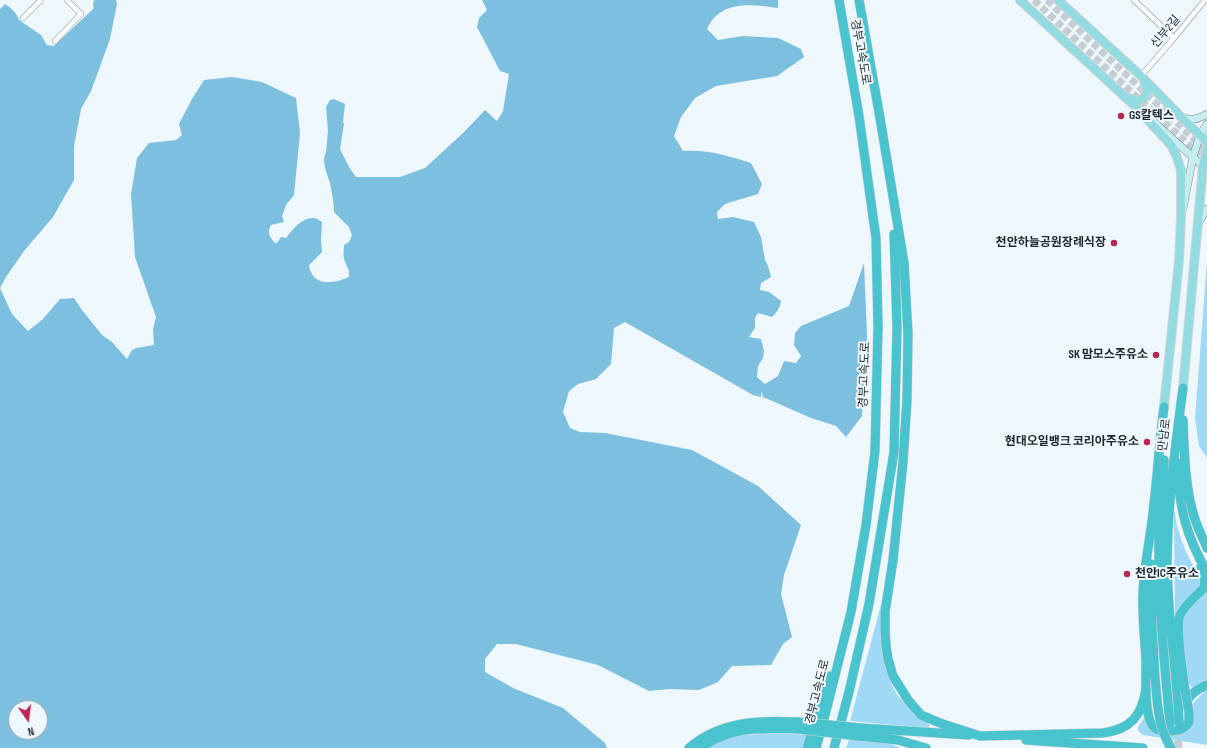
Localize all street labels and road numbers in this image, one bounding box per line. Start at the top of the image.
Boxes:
street label: 신부2길 [1148,13,1184,51]
street label: 경부고속도로 [847,18,873,86]
street label: 경부고속도로 [857,342,873,408]
street label: 만남로 [1156,418,1174,452]
street label: 경부고속도로 [803,658,833,726]

